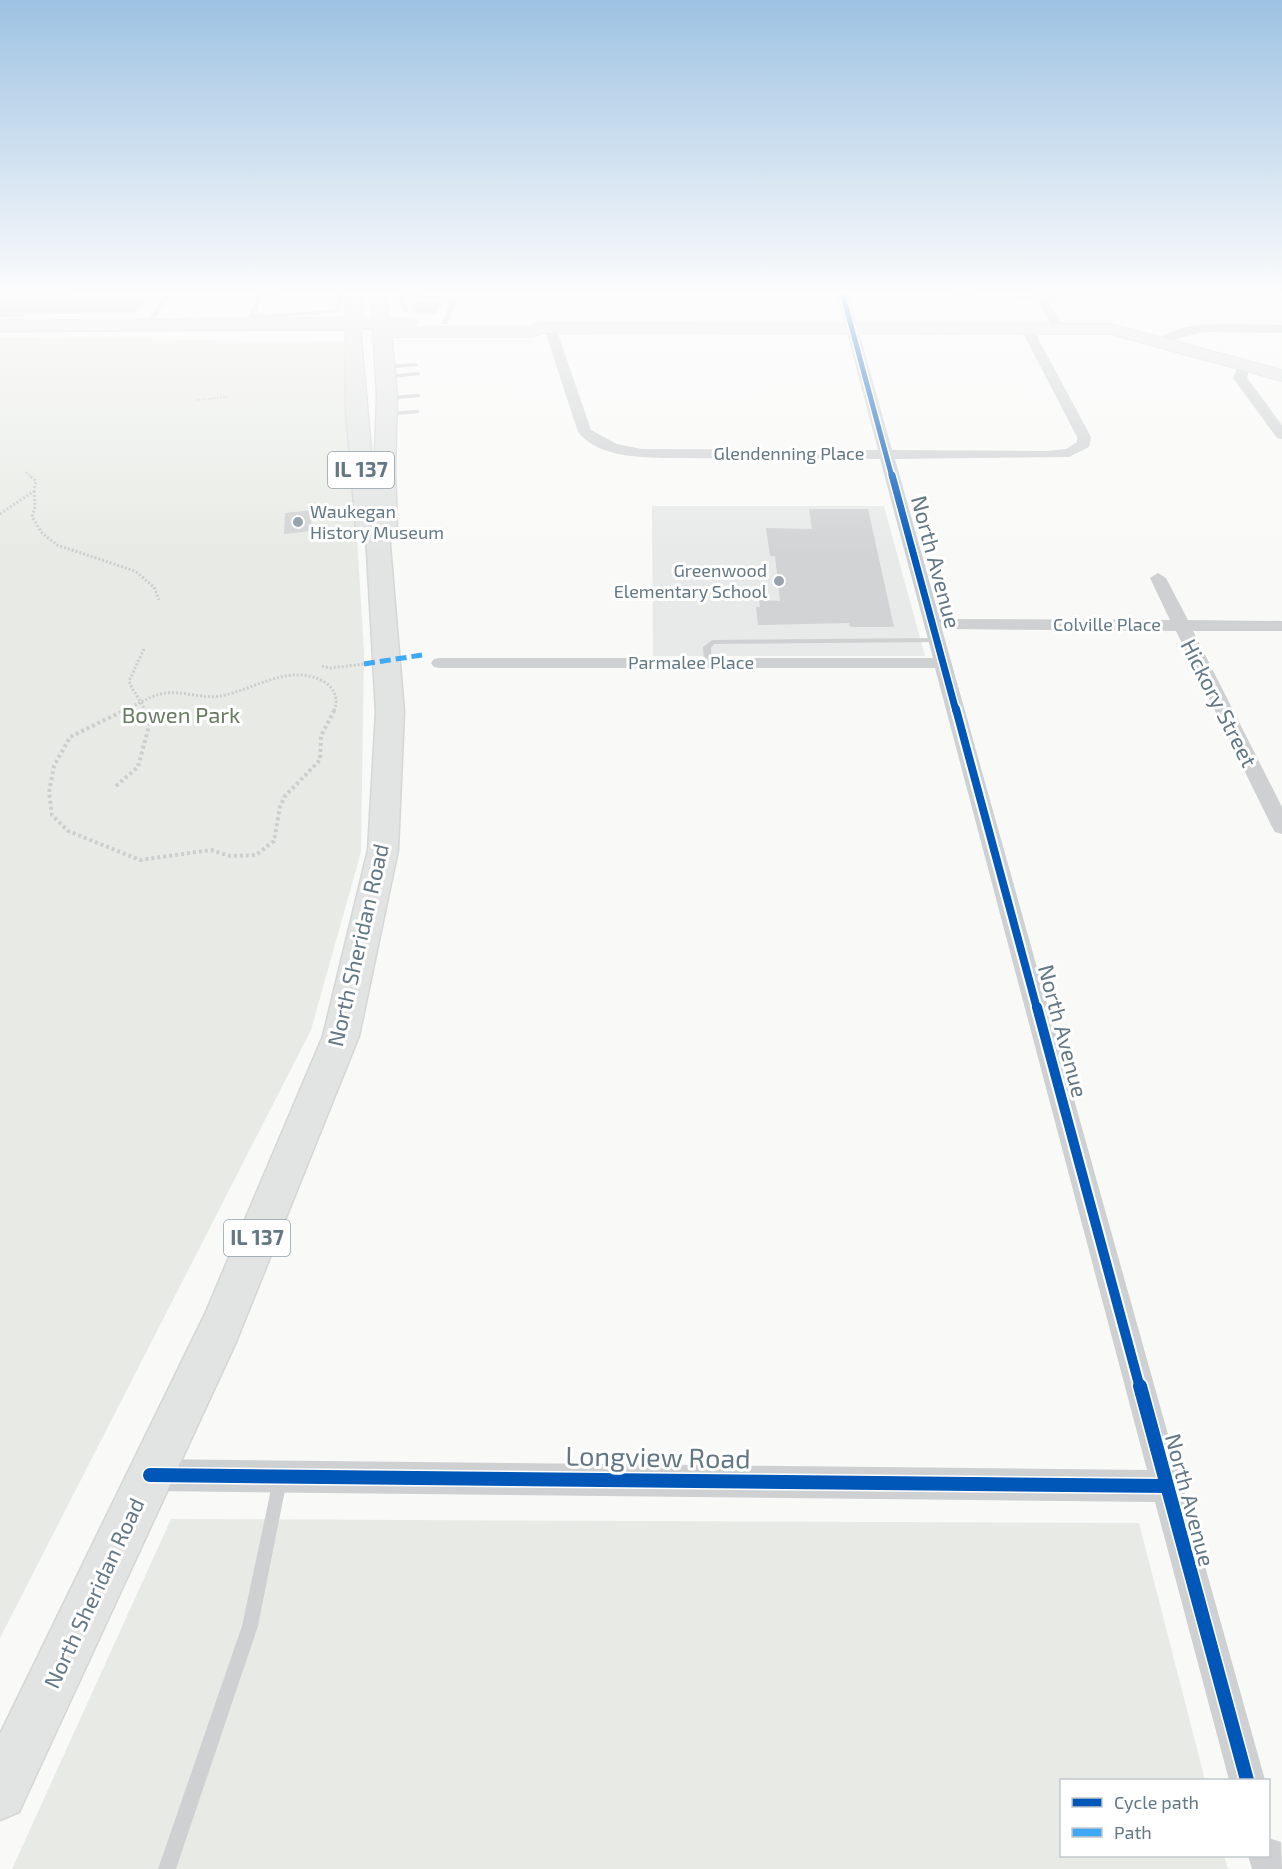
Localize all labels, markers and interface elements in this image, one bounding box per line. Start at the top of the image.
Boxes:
street label: Glendenning Place [714,442,864,464]
road number: IL 137 [328,452,394,488]
street label: North Avenue [907,493,967,631]
place label: Waukegan History Museum [310,500,444,543]
marker: Waukegan History Museum [291,515,305,529]
place label: Greenwood Elementary School [614,559,768,602]
marker: Greenwood Elementary School [772,574,786,588]
street label: Colville Place [1053,613,1161,635]
street label: Hickory Street [1176,634,1263,771]
street label: Parmalee Place [628,651,754,673]
park label: Bowen Park [122,701,240,727]
street label: North Sheridan Road [321,841,393,1049]
street label: North Avenue [1034,962,1094,1100]
road number: IL 137 [224,1220,290,1256]
street label: North Avenue [1161,1431,1221,1569]
street label: Longview Road [565,1438,751,1475]
street label: North Sheridan Road [38,1493,149,1692]
legend [1060,1779,1270,1857]
text: Cycle path [1114,1791,1199,1813]
text: Path [1114,1821,1152,1843]

